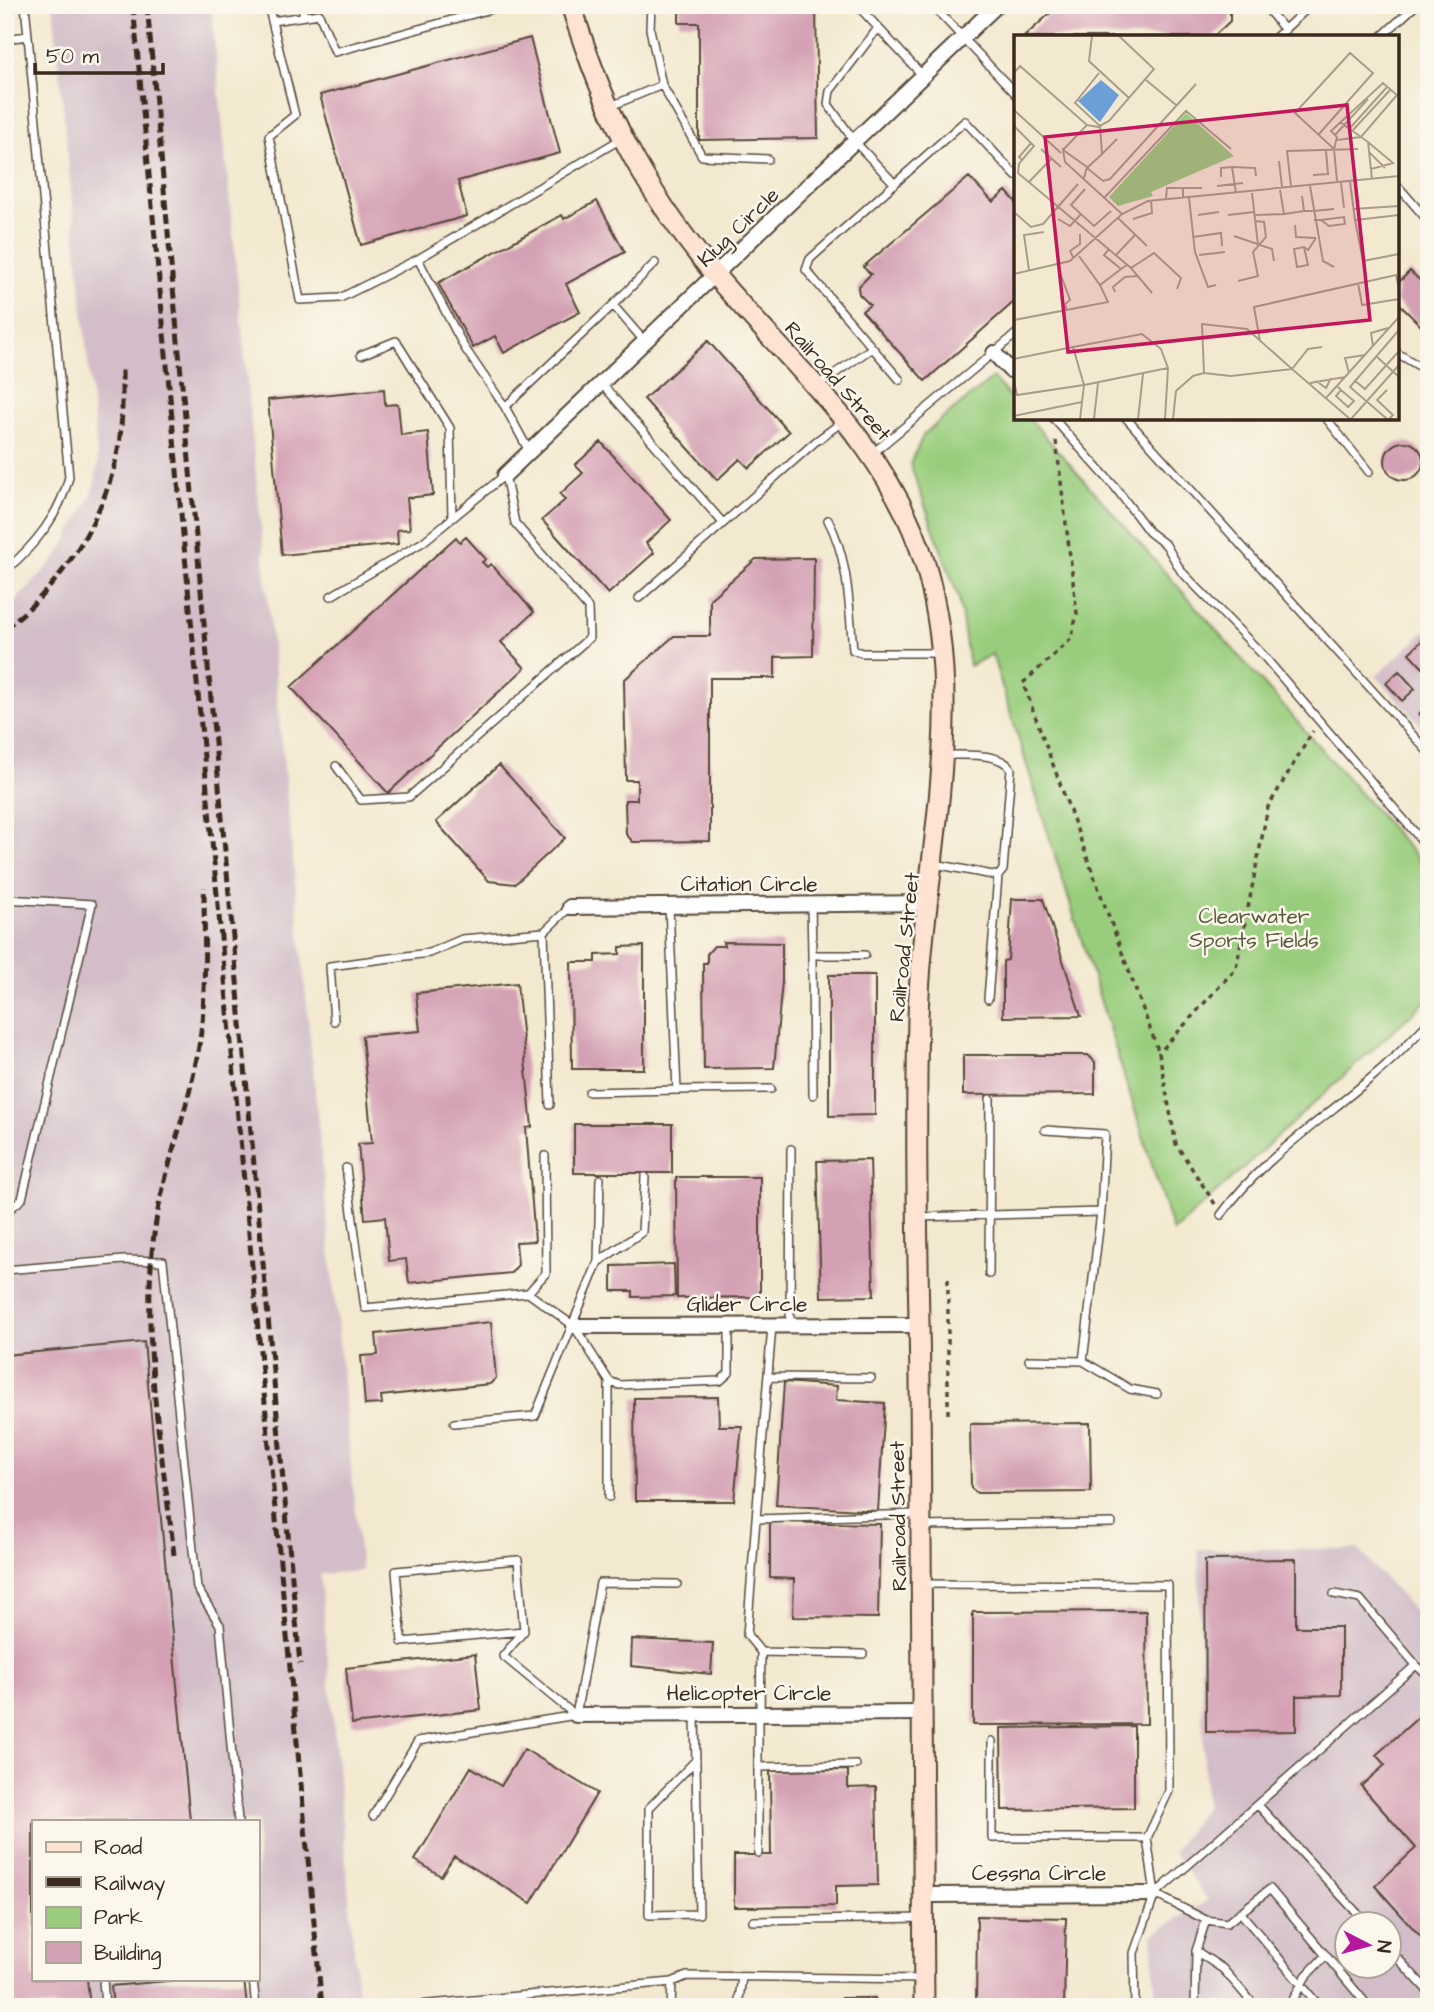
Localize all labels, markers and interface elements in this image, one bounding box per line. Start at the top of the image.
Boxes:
scale bar [35,32,163,76]
inset map [1014,35,1399,420]
text: 50 m [46,42,100,71]
street label: Klug Circle [691,181,787,275]
street label: Railroad Street [777,315,898,448]
street label: Citation Circle [680,870,818,899]
street label: Railroad Street [882,870,927,1023]
park label: Clearwater Sports Fields [1189,902,1319,956]
street label: Glider Circle [687,1290,807,1319]
street label: Railroad Street [883,1440,914,1591]
street label: Helicopter Circle [667,1679,831,1709]
legend [32,1820,259,1980]
text: Road [94,1833,142,1862]
street label: Cessna Circle [972,1859,1106,1888]
text: Railway [94,1869,166,1900]
text: Park [94,1903,143,1932]
north arrow [1332,1910,1402,1980]
text: Building [94,1939,162,1970]
text: N [1369,1939,1397,1954]

